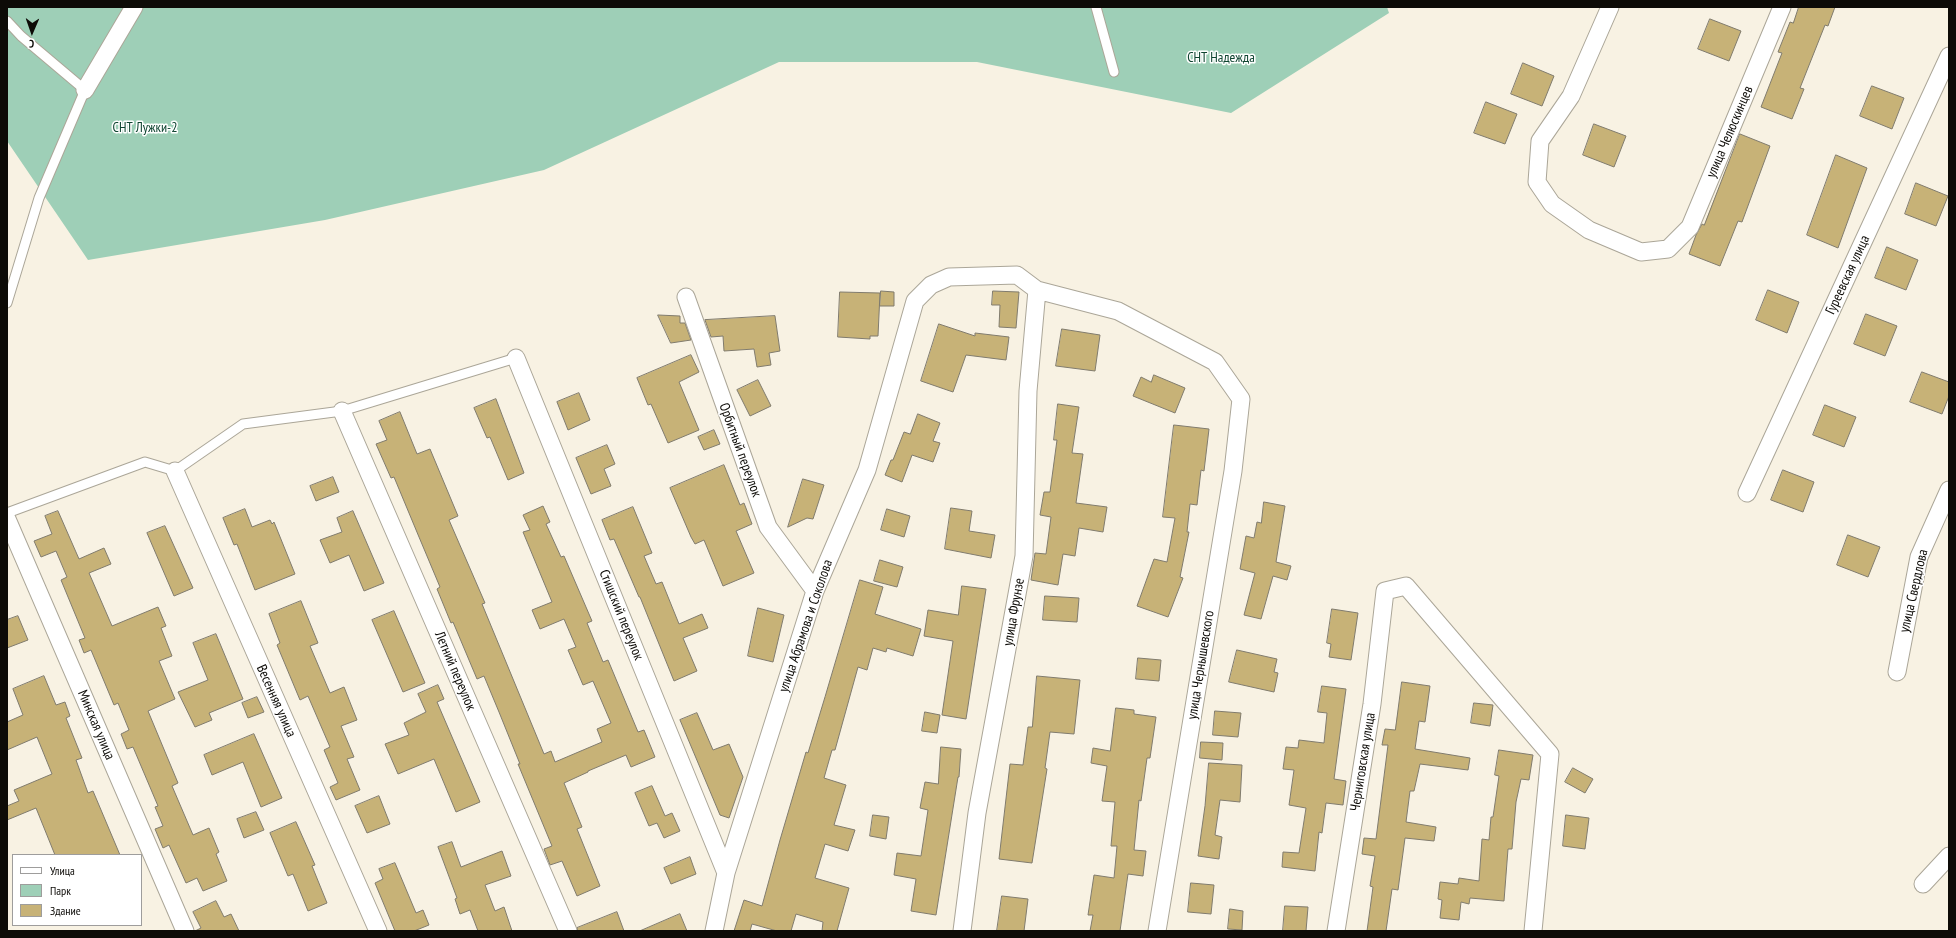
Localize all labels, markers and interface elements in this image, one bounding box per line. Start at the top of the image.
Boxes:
north arrow [12,12,52,52]
text: С [29,37,34,51]
park label: СНТ Надежда [1187,50,1255,66]
street label: улица Челюскинцев [1703,84,1757,180]
park label: СНТ Лужки-2 [113,120,177,136]
street label: Гуреевская улица [1822,233,1874,317]
street label: Орбитный переулок [715,401,765,499]
street label: улица Свердлова [1896,548,1932,634]
street label: улица Абрамова и Соколова [775,557,837,695]
street label: Стишский переулок [595,567,647,663]
street label: улица Фрунзе [1000,577,1028,647]
street label: улица Чернышевского [1184,609,1218,721]
street label: Летний переулок [431,629,479,713]
street label: Весенняя улица [253,662,299,740]
street label: Минская улица [74,688,118,762]
street label: Черниговская улица [1347,711,1379,813]
legend [12,854,142,926]
text: Улица [50,863,75,878]
text: Парк [50,883,71,898]
text: Здание [50,903,81,918]

